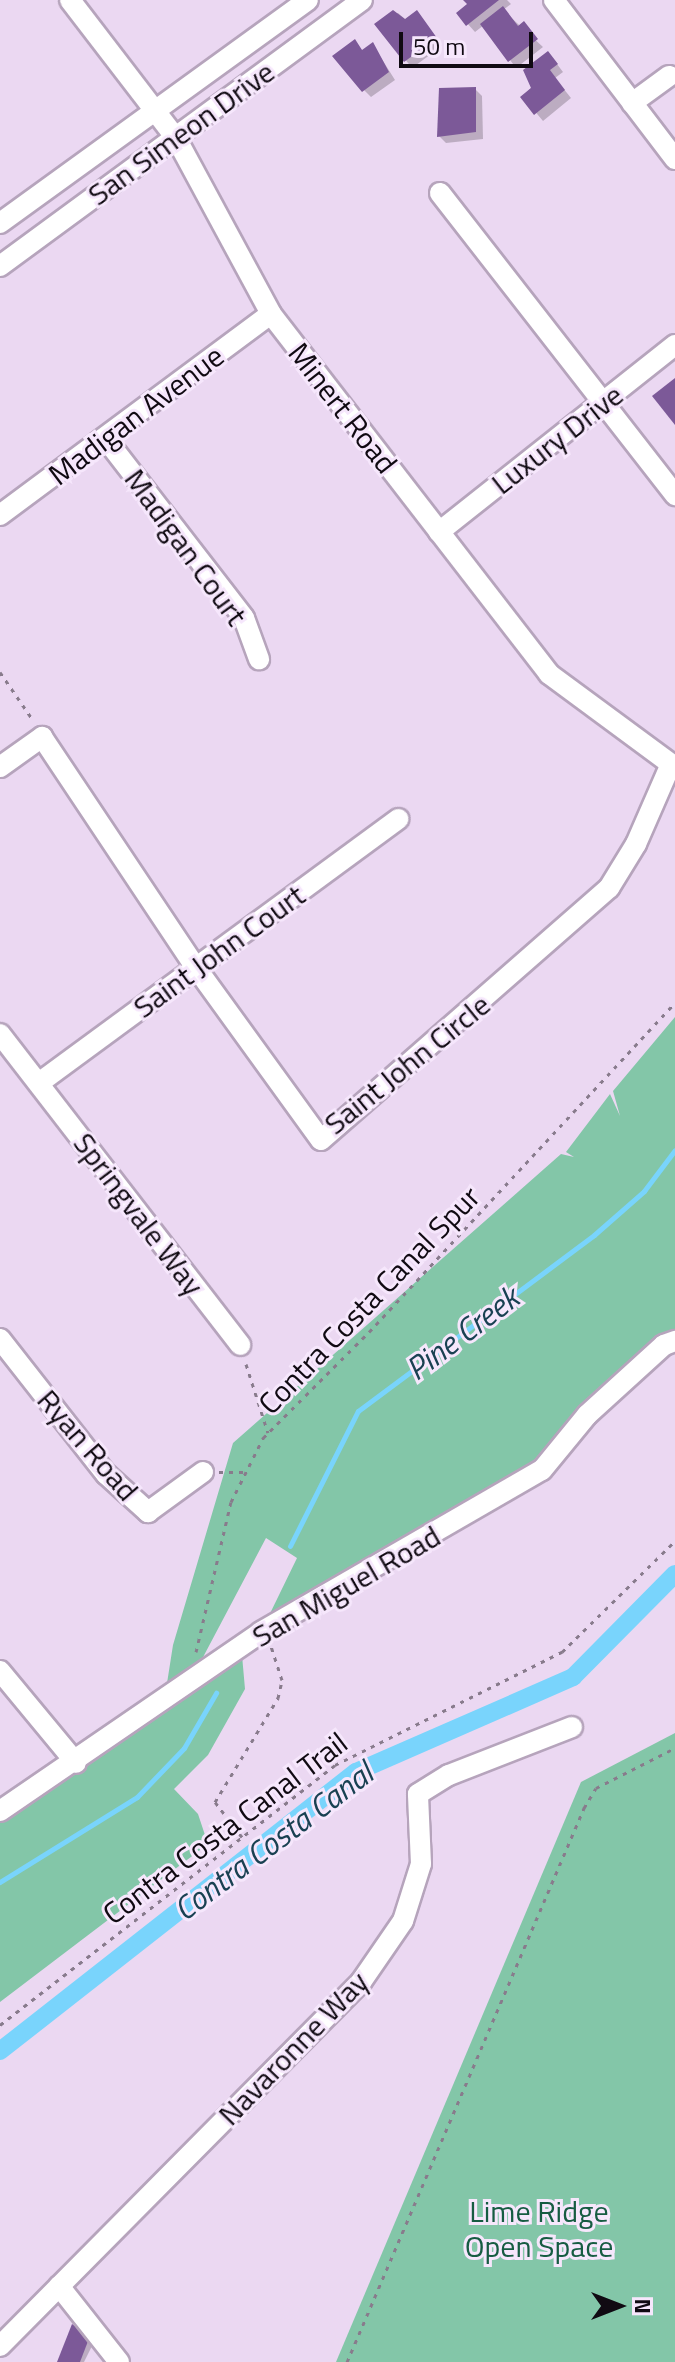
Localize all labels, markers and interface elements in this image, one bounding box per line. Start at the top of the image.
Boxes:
scale bar [403,16,537,66]
text: 50 m [413,28,465,64]
street label: San Simeon Drive [81,53,281,213]
street label: Minert Road [281,336,405,480]
street label: Madigan Avenue [41,338,231,492]
street label: Luxury Drive [484,377,630,501]
street label: Madigan Court [117,462,255,632]
street label: Saint John Court [126,877,312,1025]
street label: Saint John Circle [317,986,497,1142]
street label: Springvale Way [66,1126,212,1302]
street label: Contra Costa Canal Spur [251,1179,487,1421]
water label: Pine Creek [398,1278,526,1388]
street label: Ryan Road [30,1382,146,1508]
street label: San Miguel Road [246,1518,446,1654]
street label: Contra Costa Canal Trail [96,1724,354,1932]
water label: Contra Costa Canal [166,1754,380,1928]
street label: Navaronne Way [211,1964,375,2132]
park label: Lime Ridge Open Space [465,2193,613,2264]
north arrow [579,2266,659,2346]
text: N [626,2298,660,2314]

